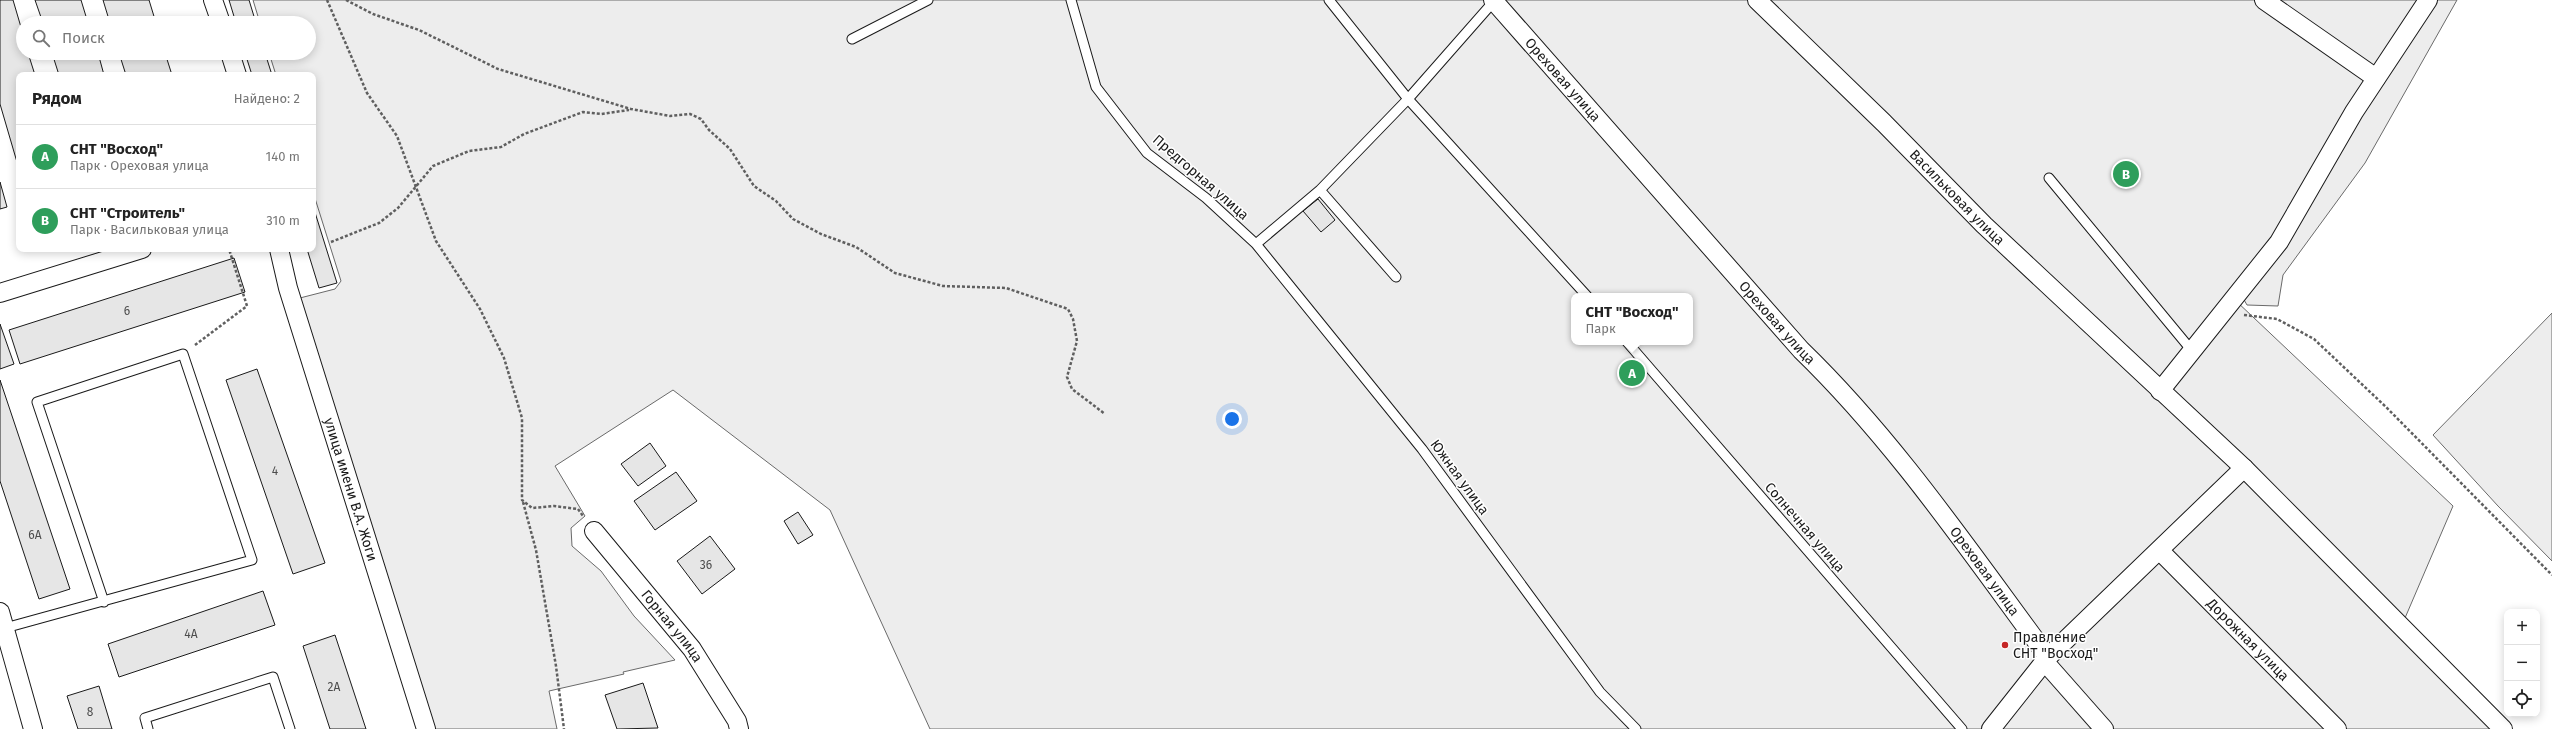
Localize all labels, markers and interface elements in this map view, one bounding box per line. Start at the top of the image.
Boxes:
search box [16,16,316,60]
icon: search [30,27,52,49]
text: Поиск [62,29,105,47]
street label: Ореховая улица [1521,34,1604,125]
text: Рядом [32,88,82,109]
text: Найдено: 2 [234,91,300,106]
street label: Предгорная улица [1149,131,1252,224]
text: СНТ "Восход" [70,140,163,158]
street label: Васильковая улица [1906,146,2008,249]
text: A [41,149,49,164]
text: 140 m [266,149,300,164]
text: Парк · Ореховая улица [70,158,209,173]
pin: B [2113,159,2139,189]
text: СНТ "Строитель" [70,204,185,222]
text: B [41,213,49,228]
text: 310 m [266,213,300,228]
text: Парк · Васильковая улица [70,222,229,237]
street label: Ореховая улица [1735,278,1819,368]
popup [1571,293,1693,345]
text: СНТ "Восход" [1585,303,1679,321]
house number: 6 [124,304,130,318]
text: Парк [1585,321,1616,336]
pin: A [1619,358,1645,388]
your location [1222,409,1242,429]
street label: улица имени В.А. Жоги [320,416,381,563]
street label: Южная улица [1427,436,1493,518]
house number: 4 [272,464,279,478]
street label: Солнечная улица [1761,479,1848,576]
street label: Ореховая улица [1946,523,2023,619]
house number: 6А [28,528,42,542]
house number: 36 [700,558,712,572]
street label: Горная улица [637,586,706,666]
street label: Дорожная улица [2202,594,2292,685]
map controls [2504,609,2540,717]
button: + [2504,609,2540,645]
house number: 4А [184,627,198,641]
place label: Правление СНТ "Восход" [2013,629,2098,662]
marker: Правление СНТ "Восход" [2000,640,2010,650]
button: − [2504,645,2540,681]
house number: 2А [328,680,341,694]
button: locate [2504,681,2540,717]
house number: 8 [87,705,94,719]

